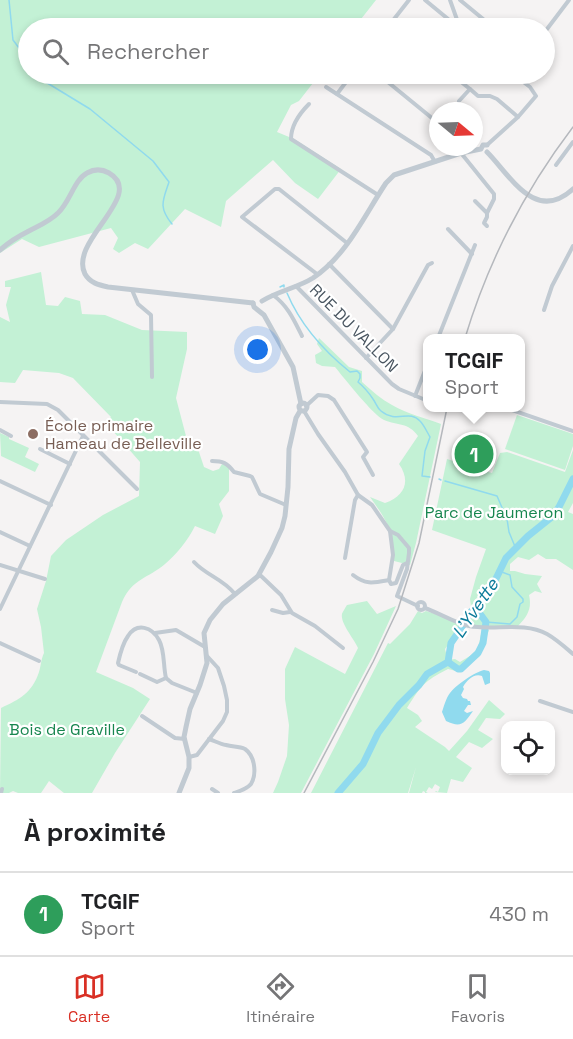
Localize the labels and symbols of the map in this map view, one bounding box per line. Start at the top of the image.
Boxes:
north arrow [429,102,483,156]
street label: RUE DU VALLON [305,279,403,377]
your location [243,335,272,364]
place label: École primaire Hameau de Belleville [45,415,202,454]
marker: École primaire Hameau de Belleville [26,427,40,441]
pin: 1 [454,432,494,476]
park label: Parc de Jaumeron [425,502,563,523]
water label: L'Yvette [447,573,504,642]
park label: Bois de Graville [9,719,125,740]

